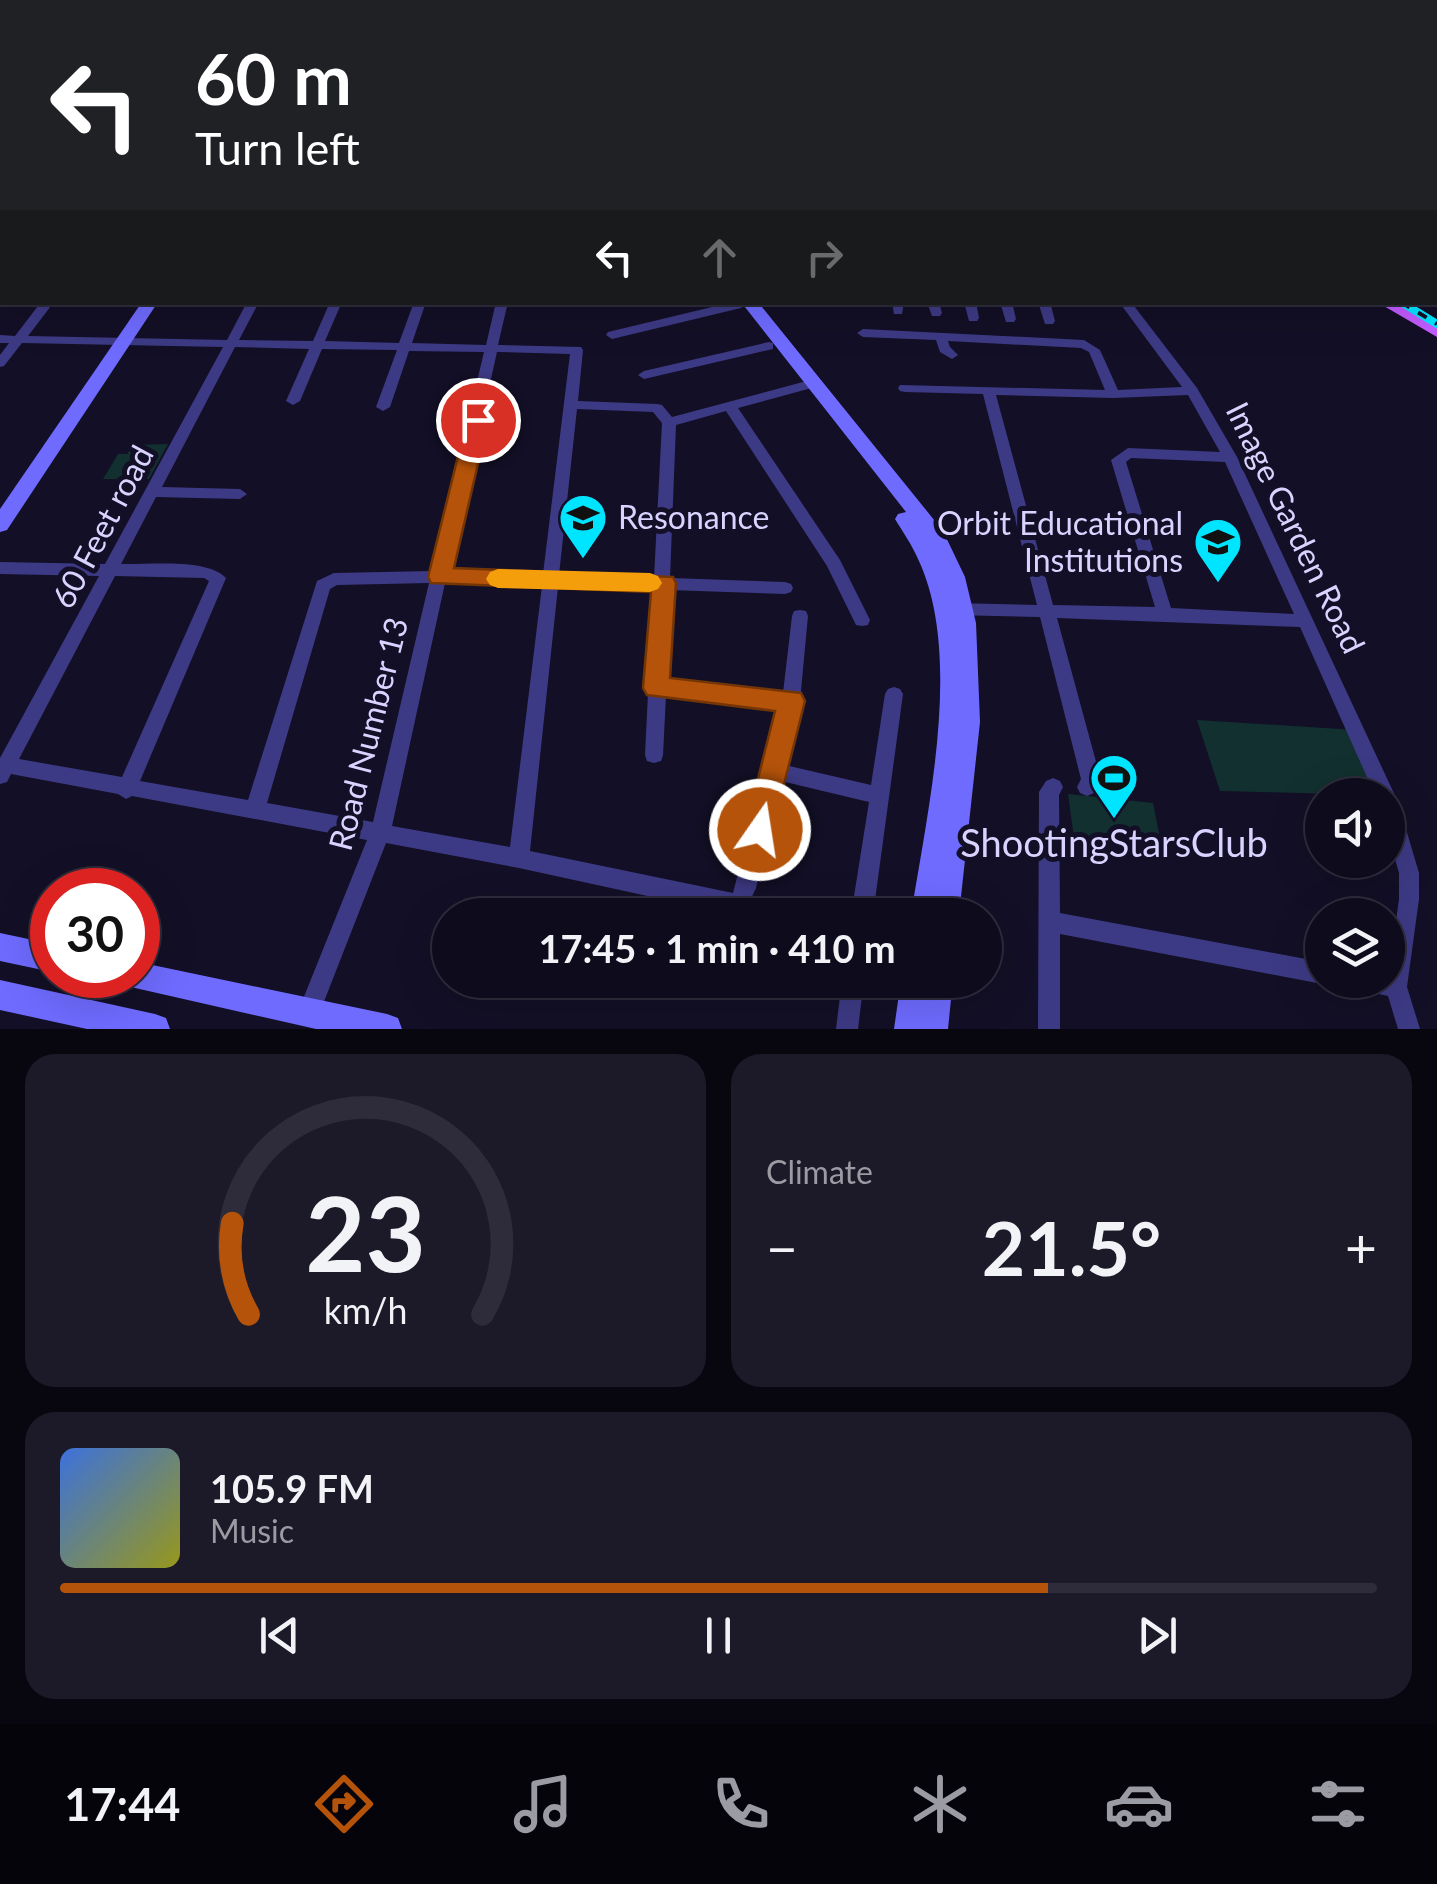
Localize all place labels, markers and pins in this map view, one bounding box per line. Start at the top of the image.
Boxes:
pin [436,378,521,463]
school or university icon: Resonance [557,492,609,560]
place label: Resonance [618,497,769,536]
place label: Orbit Educational Institutions [937,503,1183,579]
school or university icon: Orbit Educational Institutions [1192,516,1244,584]
sports icon: ShootingStarsClub [1088,752,1140,820]
place label: ShootingStarsClub [960,819,1268,865]

